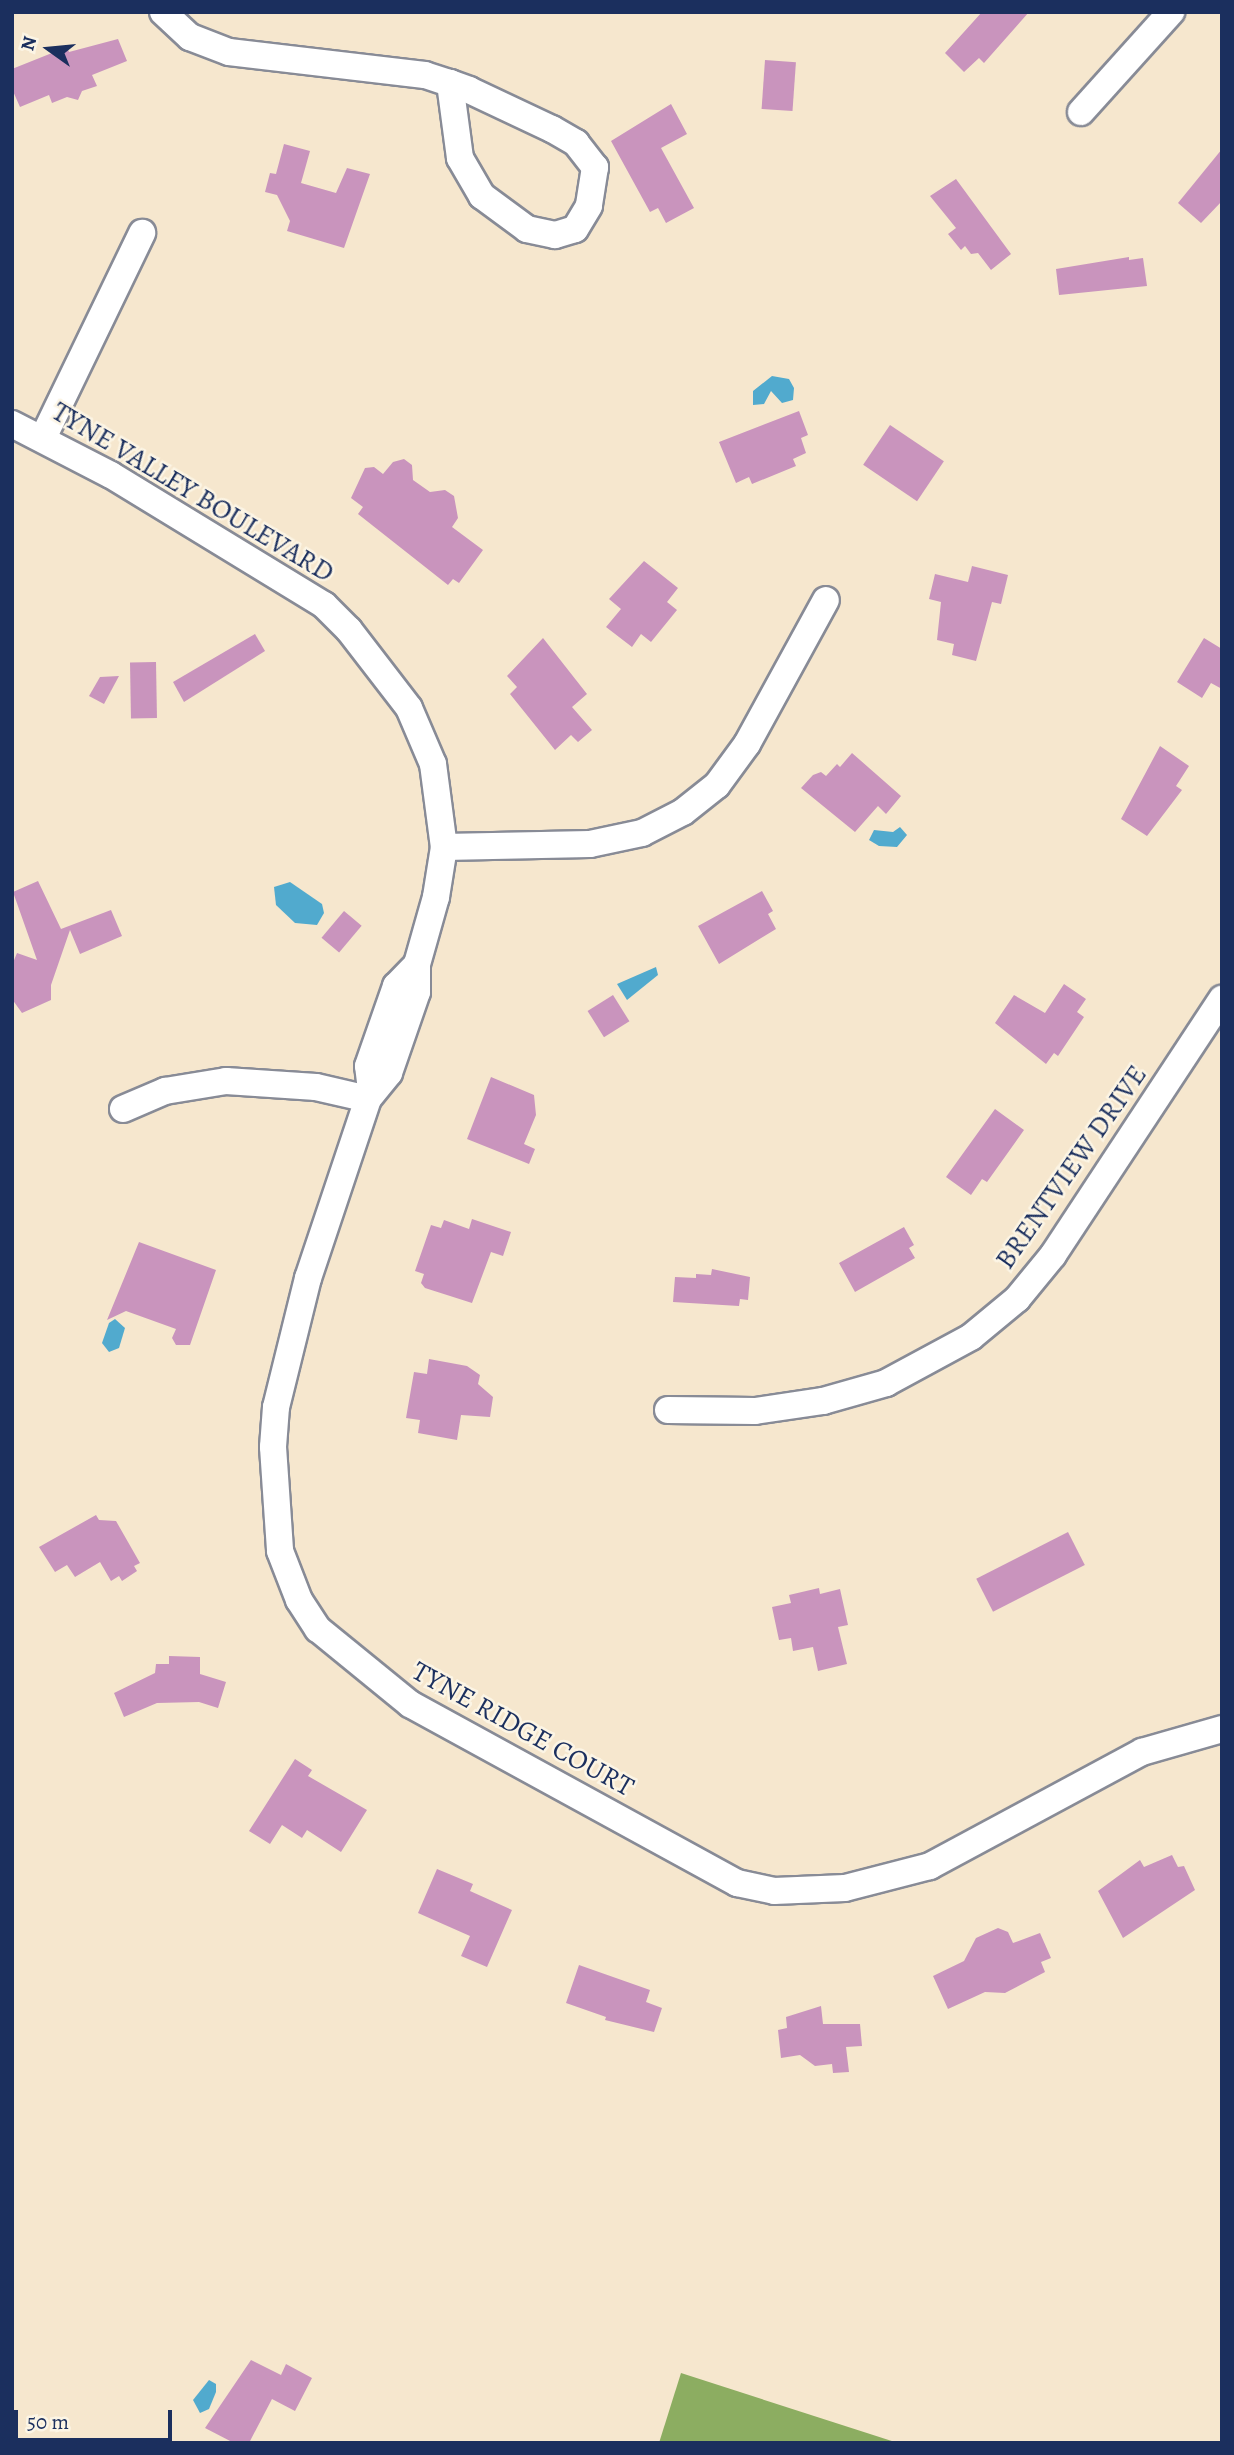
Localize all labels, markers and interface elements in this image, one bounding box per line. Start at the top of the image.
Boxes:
north arrow [14,14,84,84]
text: N [14,34,43,54]
street label: TYNE VALLEY BOULEVARD [46,394,340,590]
street label: BRENTVIEW DRIVE [988,1059,1154,1275]
street label: TYNE RIDGE COURT [406,1654,640,1804]
scale bar [18,2396,175,2440]
text: 50 m [27,2408,69,2436]

